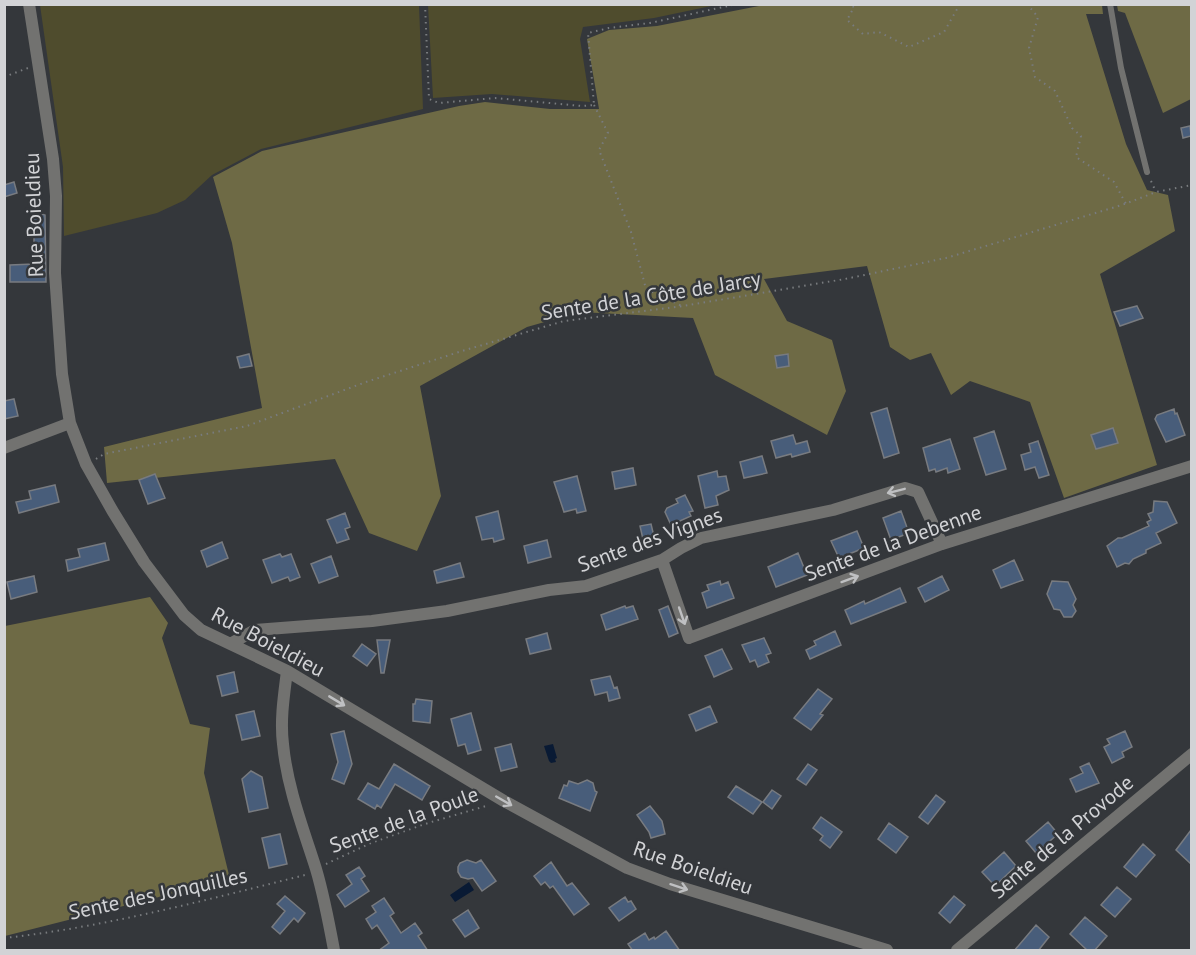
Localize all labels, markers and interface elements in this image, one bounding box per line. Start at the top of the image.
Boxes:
street label: Rue Boieldieu [18,152,49,278]
street label: Sente de la Côte de Jarcy [539,265,763,326]
one-way arrow [887,486,906,498]
street label: Sente de la Debenne [801,498,985,587]
street label: Sente des Vignes [574,501,726,578]
one-way arrow [840,573,859,584]
street label: Rue Boieldieu [207,600,330,683]
one-way arrow [677,606,688,624]
one-way arrow [328,696,345,708]
street label: Sente de la Provode [985,769,1139,904]
street label: Sente de la Poule [326,780,482,859]
one-way arrow [495,795,512,807]
street label: Rue Boieldieu [630,834,757,901]
street label: Sente des Jonquilles [66,861,250,926]
one-way arrow [669,882,688,893]

